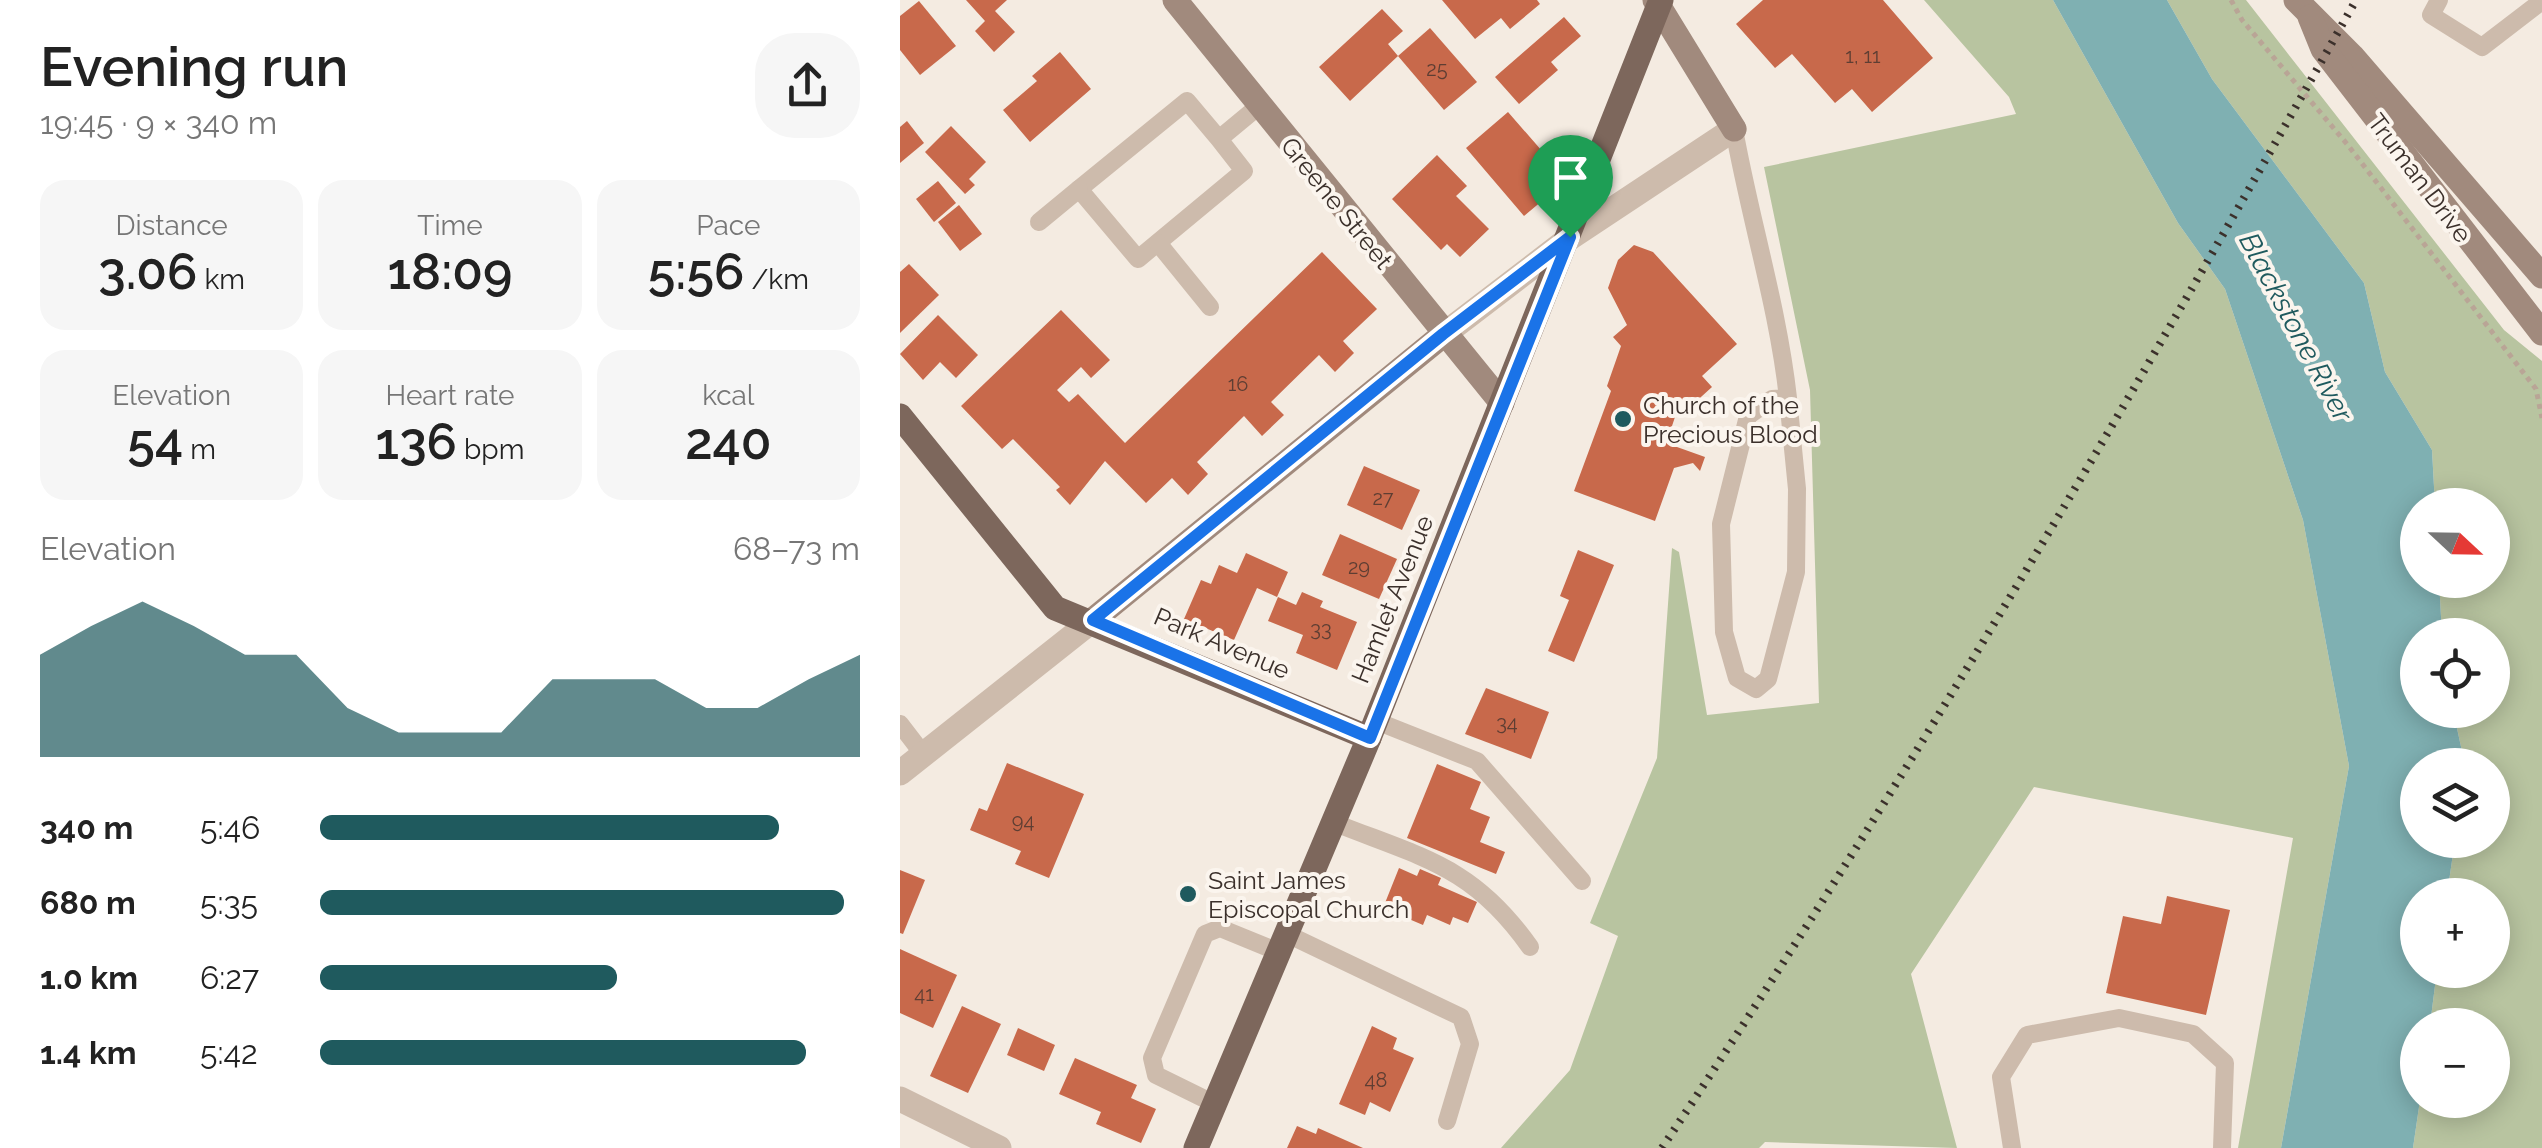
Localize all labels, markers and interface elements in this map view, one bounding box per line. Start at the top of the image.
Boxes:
button: share [755,33,860,138]
text: Evening run [40,34,348,99]
house number: 1, 11 [1845,44,1881,68]
house number: 25 [1426,57,1448,81]
text: 19:45 · 9 × 340 m [40,104,277,141]
street label: Truman Drive [2362,108,2478,248]
street label: Greene Street [1275,131,1400,275]
pin [1528,135,1613,238]
icon: arrive [1543,150,1598,205]
text: Distance [116,209,228,242]
text: Time [417,209,483,242]
text: Pace [696,209,760,242]
water label: Blackstone River [2232,227,2360,428]
text: 3.06 [98,242,197,301]
text: 18:09 [388,242,512,301]
text: 5:56 [648,242,744,301]
text: km [197,263,245,296]
text: /km [744,263,809,296]
house number: 16 [1228,372,1248,396]
text: Elevation [112,379,231,412]
text: Heart rate [386,379,514,412]
text: kcal [702,379,755,412]
place label: Church of the Precious Blood [1643,390,1818,449]
marker: Church of the Precious Blood [1612,408,1634,430]
text: 54 [127,412,183,471]
text: 136 [376,412,457,471]
text: 240 [685,412,772,471]
text: m [183,433,216,466]
text: bpm [457,433,524,466]
house number: 27 [1372,486,1394,510]
north arrow [2400,488,2510,598]
map controls [2400,488,2510,1118]
street label: Hamlet Avenue [1345,511,1439,687]
text: Elevation [40,530,176,567]
text: 68–73 m [733,530,860,567]
house number: 29 [1348,555,1370,579]
street label: Park Avenue [1150,601,1294,685]
house number: 33 [1310,617,1332,641]
button: locate [2400,618,2510,728]
house number: 34 [1496,711,1518,735]
button: layers [2400,748,2510,858]
text: 340 m [40,809,133,846]
text: 5:46 [200,809,260,846]
house number: 94 [1012,809,1034,833]
place label: Saint James Episcopal Church [1208,865,1409,924]
button: + [2400,878,2510,988]
marker: Saint James Episcopal Church [1177,883,1199,905]
text: 680 m [40,884,136,921]
text: 5:35 [200,884,258,921]
text: 1.0 km [40,959,138,996]
text: 6:27 [200,959,259,996]
house number: 41 [914,982,934,1006]
button: − [2400,1008,2510,1118]
text: 1.4 km [40,1034,137,1071]
text: 5:42 [200,1034,258,1071]
house number: 48 [1365,1068,1387,1092]

